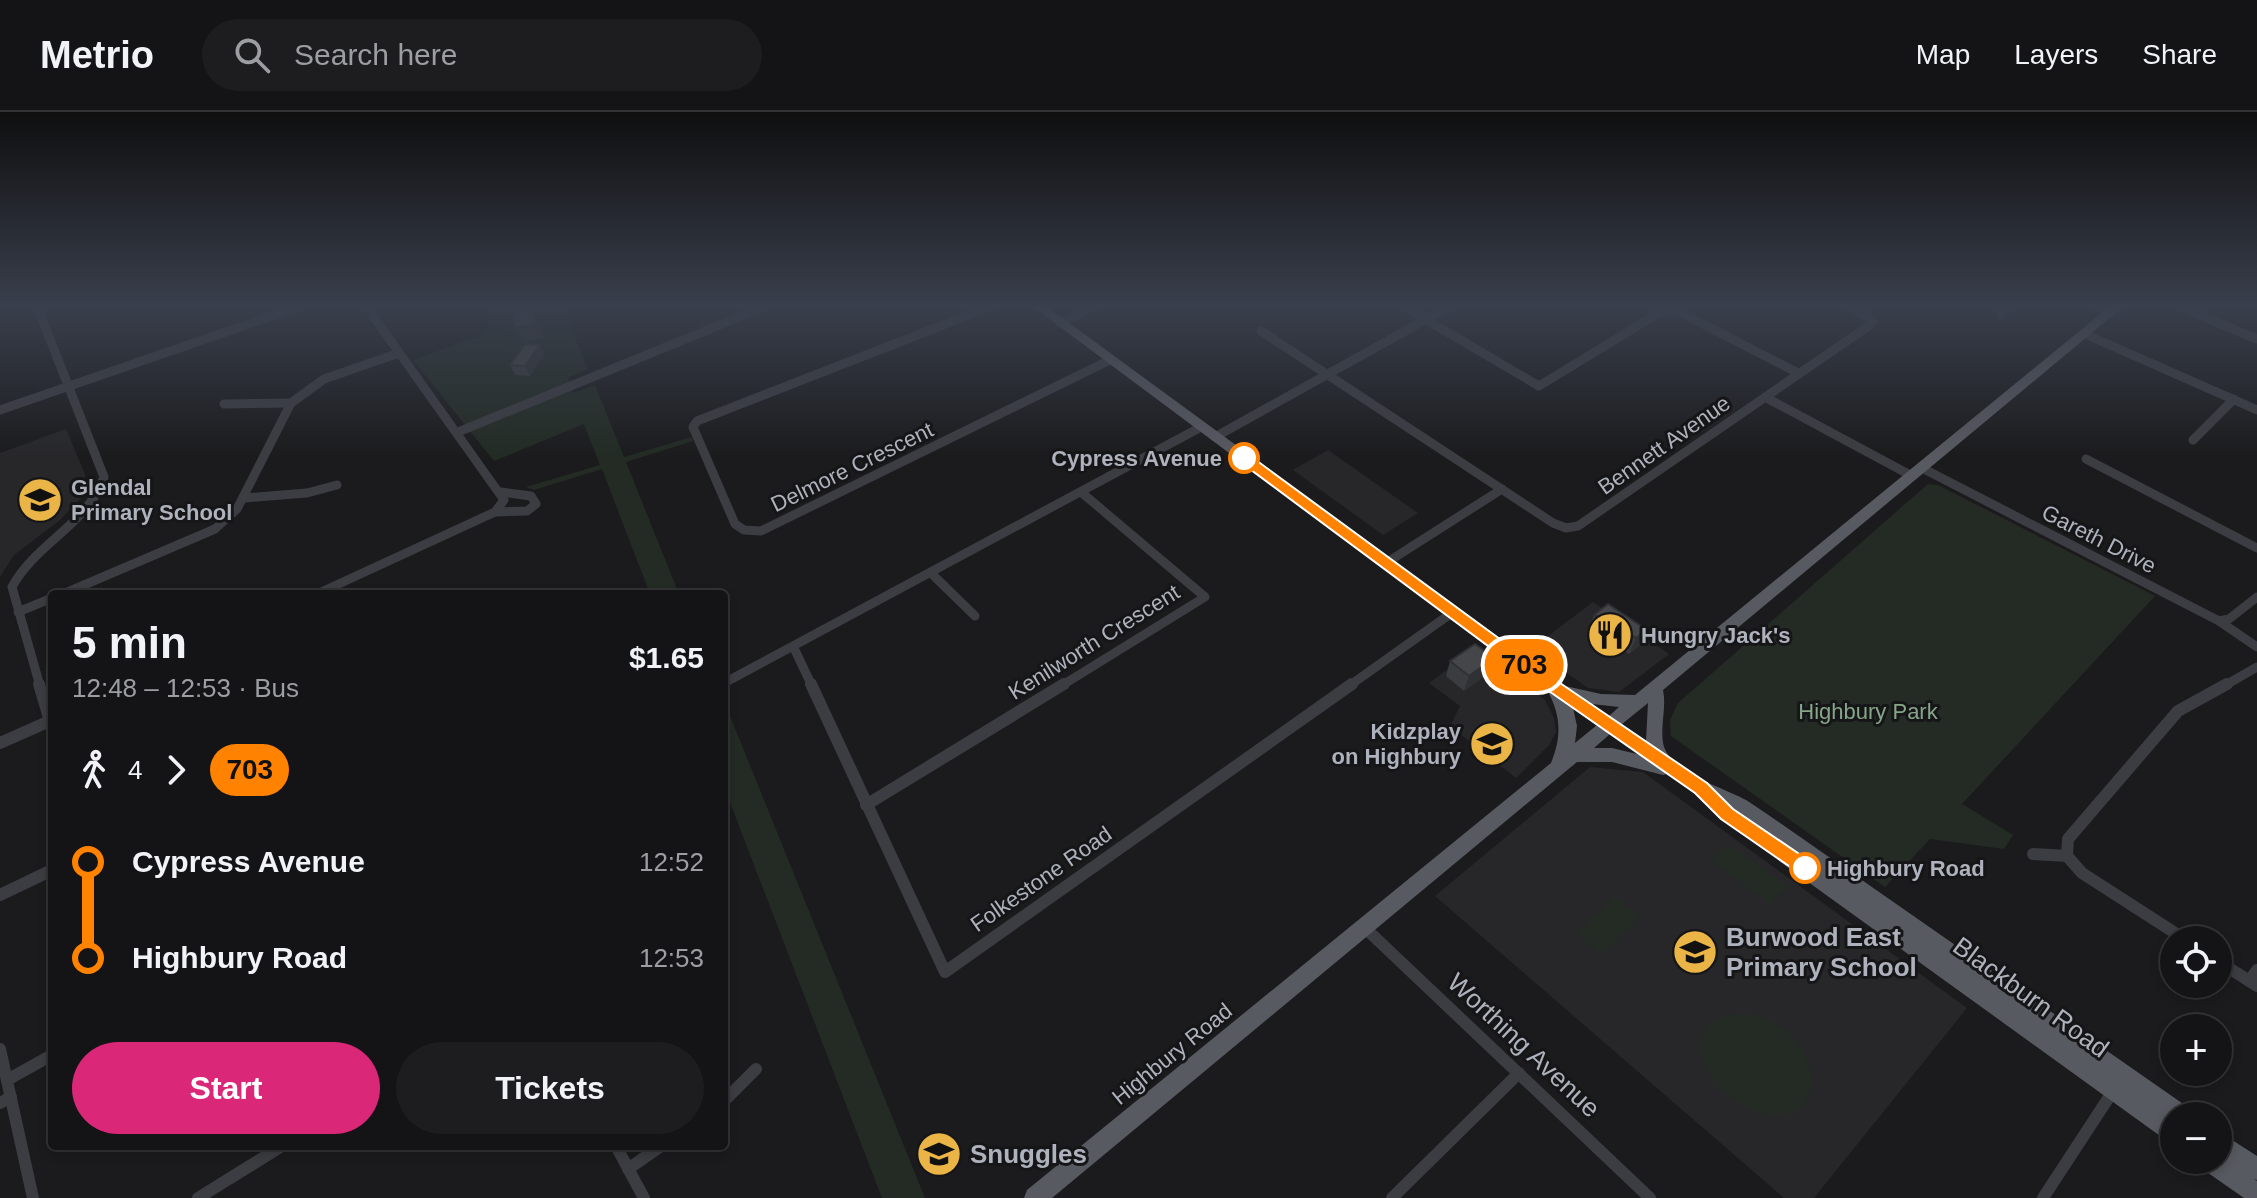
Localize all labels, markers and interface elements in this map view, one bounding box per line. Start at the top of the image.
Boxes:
search box [202,19,762,91]
icon: search [230,33,274,77]
text: Metrio [40,34,154,76]
text: Search here [294,38,457,71]
text: Map [1916,39,1970,70]
text: Layers [2014,39,2098,70]
text: Share [2142,39,2217,70]
street label: Bennett Avenue [1593,390,1735,500]
street label: Delmore Crescent [767,417,937,517]
marker: Cypress Avenue [1229,443,1259,473]
place label: Cypress Avenue [1051,446,1222,471]
place label: Glendal Primary School [71,475,232,525]
school or university icon: Glendal Primary School [16,476,64,524]
street label: Gareth Drive [2038,500,2160,578]
street label: Kenilworth Crescent [1004,579,1184,705]
restaurant icon: Hungry Jack's [1586,611,1634,659]
text: 5 min [72,618,187,667]
place label: Hungry Jack's [1641,623,1791,648]
line badge: 703 [1478,639,1570,691]
text: $1.65 [629,641,704,674]
text: 703 [1501,649,1547,680]
text: 12:48 – 12:53 · Bus [72,673,299,703]
park label: Highbury Park [1798,699,1939,724]
place label: Kidzplay on Highbury [1331,719,1462,769]
school or university icon: Kidzplay on Highbury [1468,720,1516,768]
icon: walk [72,748,116,792]
icon: forward [154,748,198,792]
text: 703 [226,754,273,785]
text: 4 [128,755,142,785]
street label: Folkestone Road [966,821,1116,937]
text: Cypress Avenue [132,845,365,878]
text: 12:52 [639,847,704,877]
marker: Highbury Road [1790,853,1820,883]
place label: Highbury Road [1827,856,1985,881]
place label: Burwood East Primary School [1726,922,1917,982]
map controls [2160,926,2232,1174]
button: locate [2160,926,2232,998]
school or university icon: Burwood East Primary School [1671,928,1719,976]
street label: Blackburn Road [1947,930,2115,1064]
text: Highbury Road [132,941,347,974]
text: 12:53 [639,943,704,973]
street label: Worthing Avenue [1442,967,1606,1123]
street label: Highbury Road [1107,998,1237,1110]
button: + [2160,1014,2232,1086]
button: Start [72,1042,380,1134]
button: Tickets [396,1042,704,1134]
button: − [2160,1102,2232,1174]
school or university icon: Snuggles [915,1130,963,1178]
place label: Snuggles [970,1139,1087,1169]

